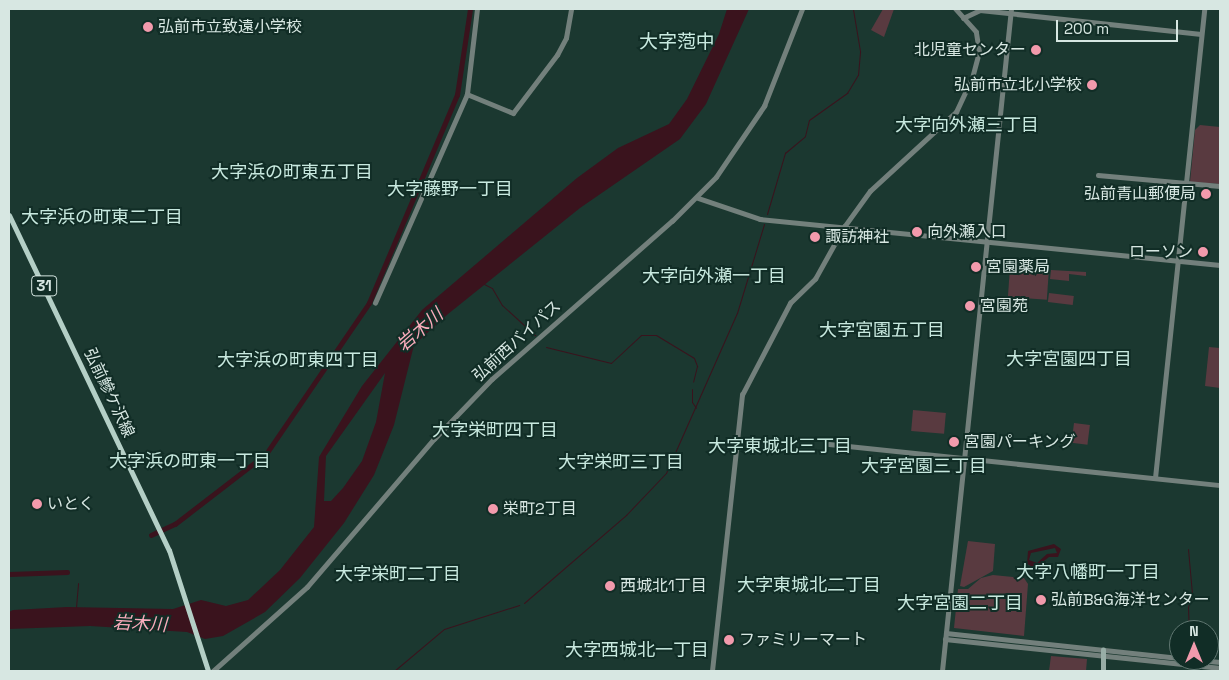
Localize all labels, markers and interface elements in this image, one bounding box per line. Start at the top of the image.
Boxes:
scale bar [1059,10,1182,42]
place label: 弘前市立致遠小学校 [158,17,302,37]
text: 200 m [1064,19,1109,38]
marker: 弘前市立致遠小学校 [142,21,154,33]
district label: 大字萢中 [639,31,715,53]
place label: 北児童センター [914,40,1026,60]
marker: 北児童センター [1030,44,1042,56]
place label: 弘前市立北小学校 [954,75,1082,95]
marker: 弘前市立北小学校 [1086,79,1098,91]
district label: 大字向外瀬三丁目 [895,114,1039,136]
district label: 大字浜の町東五丁目 [211,161,373,183]
district label: 大字藤野一丁目 [387,178,513,200]
place label: 弘前青山郵便局 [1084,184,1196,204]
marker: 弘前青山郵便局 [1200,188,1212,200]
district label: 大字浜の町東二丁目 [21,206,183,228]
place label: 向外瀬入口 [927,222,1007,242]
marker: 向外瀬入口 [911,226,923,238]
place label: 諏訪神社 [825,227,889,247]
marker: 諏訪神社 [809,231,821,243]
place label: ローソン [1129,242,1193,262]
marker: ローソン [1197,246,1209,258]
place label: 宮園薬局 [986,257,1050,277]
marker: 宮園薬局 [970,261,982,273]
district label: 大字向外瀬一丁目 [642,265,786,287]
road number: 31 [30,274,58,298]
street label: 弘前西バイパス [469,296,565,386]
place label: 宮園苑 [980,296,1028,316]
marker: 宮園苑 [964,300,976,312]
water label: 岩木川 [393,304,447,356]
district label: 大字宮園五丁目 [819,319,945,341]
street label: 弘前鰺ケ沢線 [80,345,138,441]
district label: 大字宮園四丁目 [1006,348,1132,370]
district label: 大字浜の町東四丁目 [217,349,379,371]
district label: 大字栄町四丁目 [432,419,558,441]
place label: 宮園パーキング [964,432,1076,452]
district label: 大字東城北三丁目 [708,435,852,457]
marker: 宮園パーキング [948,436,960,448]
district label: 大字浜の町東一丁目 [109,450,271,472]
district label: 大字栄町三丁目 [558,451,684,473]
district label: 大字宮園三丁目 [861,455,987,477]
place label: いとく [47,494,95,514]
marker: いとく [31,498,43,510]
place label: 栄町2丁目 [503,499,577,519]
marker: 栄町2丁目 [487,503,499,515]
district label: 大字八幡町一丁目 [1016,561,1160,583]
district label: 大字栄町二丁目 [335,563,461,585]
district label: 大字東城北二丁目 [737,574,881,596]
place label: 西城北1丁目 [620,576,707,596]
marker: 西城北1丁目 [604,580,616,592]
place label: 弘前B&G海洋センター [1051,590,1210,610]
district label: 大字宮園二丁目 [897,592,1023,614]
marker: 弘前B&G海洋センター [1035,594,1047,606]
water label: 岩木川 [112,612,168,636]
north arrow [1169,620,1219,670]
text: N [1189,622,1199,640]
place label: ファミリーマート [739,630,867,650]
marker: ファミリーマート [723,634,735,646]
district label: 大字西城北一丁目 [565,639,709,661]

